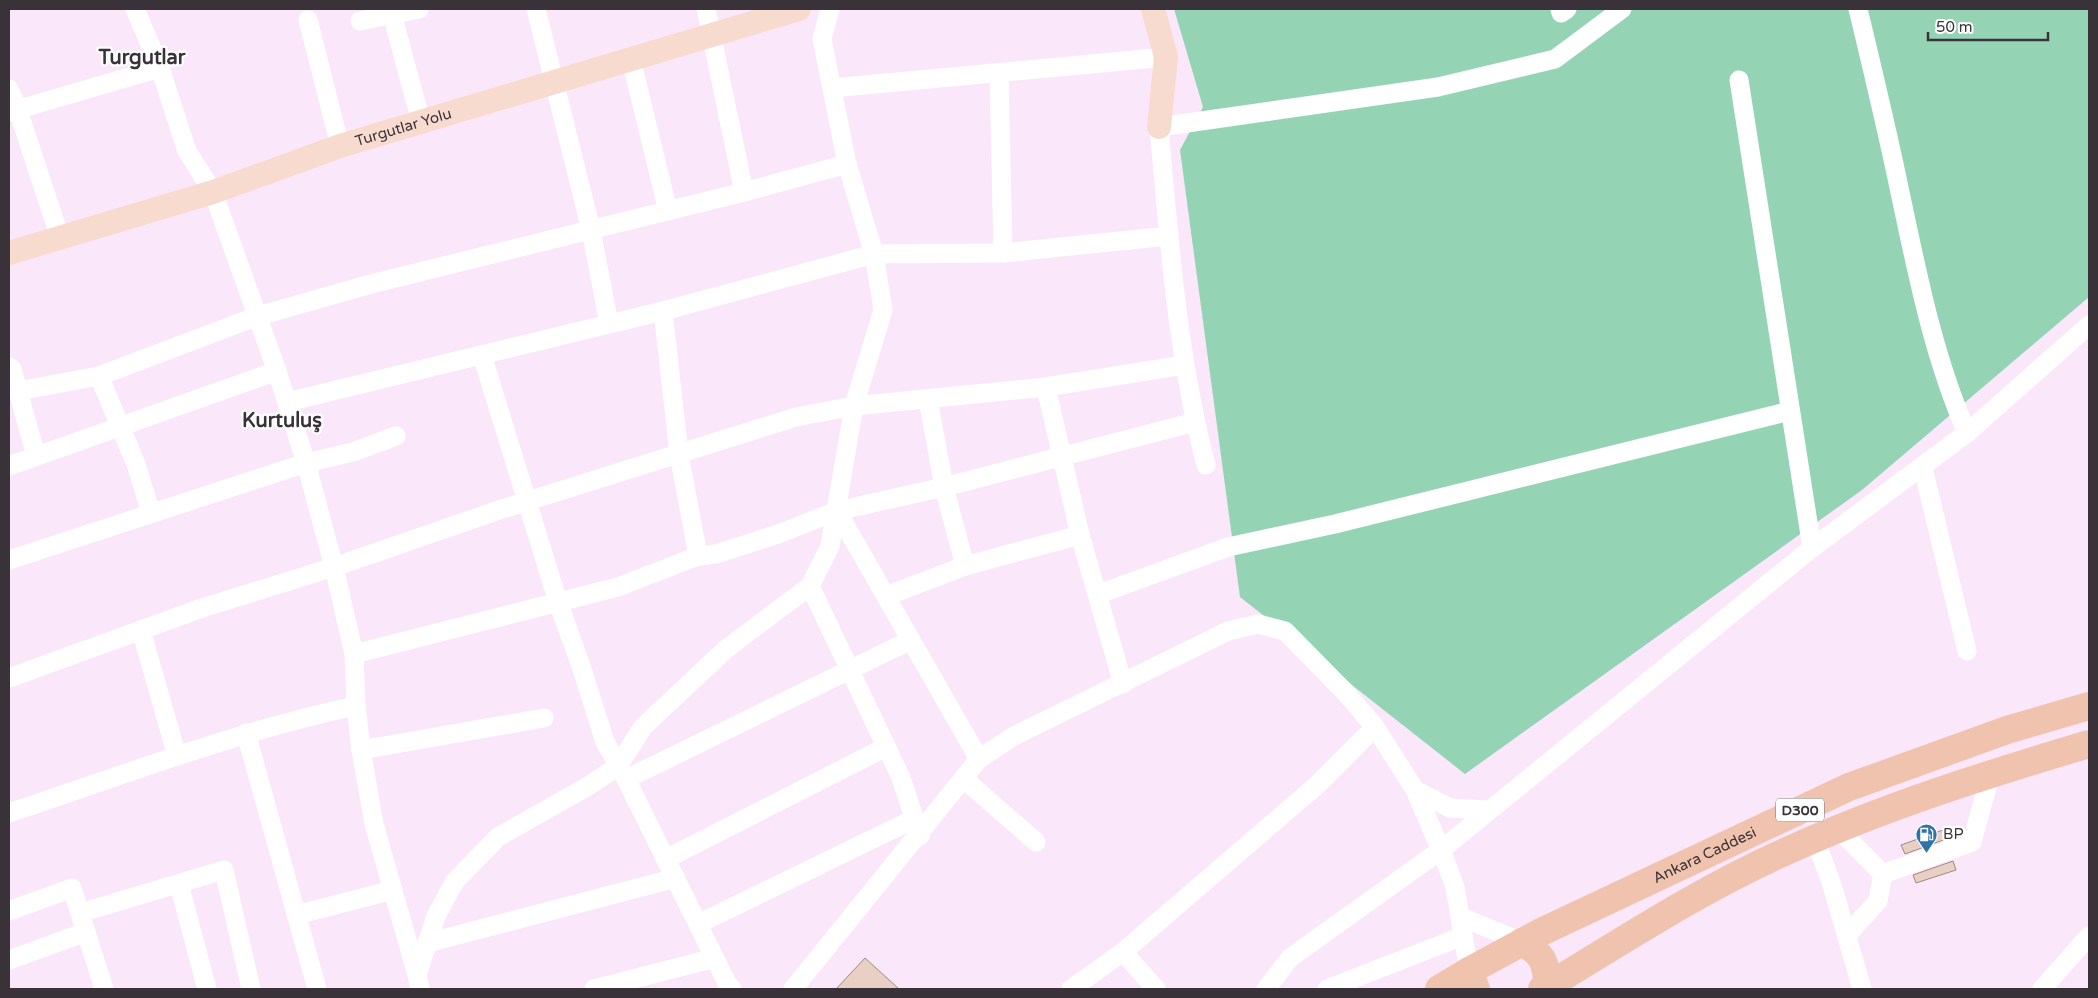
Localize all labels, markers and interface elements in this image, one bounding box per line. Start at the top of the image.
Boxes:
scale bar [1928,10,2048,42]
text: 50 m [1936,18,1973,36]
district label: Turgutlar [98,46,186,70]
street label: Turgutlar Yolu [353,104,454,150]
district label: Kurtuluş [242,409,322,433]
road number: D300 [1776,798,1824,822]
fuel station icon: BP [1915,822,1939,853]
street label: Ankara Caddesi [1650,823,1759,887]
place label: BP [1943,825,1963,843]

